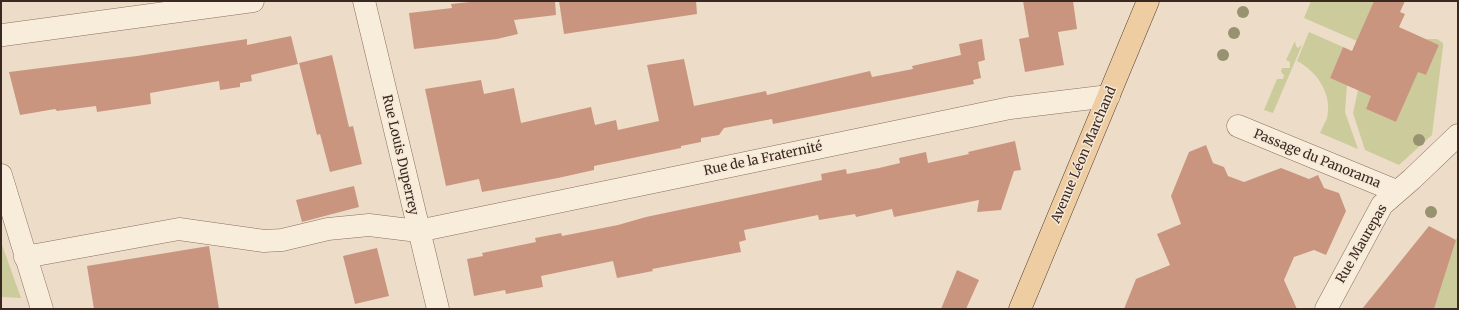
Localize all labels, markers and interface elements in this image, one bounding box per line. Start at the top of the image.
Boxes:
street label: Avenue Léon Marchand [1048,84,1120,226]
street label: Rue Louis Duperrey [379,93,421,217]
street label: Passage du Panorama [1251,126,1383,192]
street label: Rue de la Fraternité [702,139,824,179]
street label: Rue Maurepas [1333,202,1391,286]

